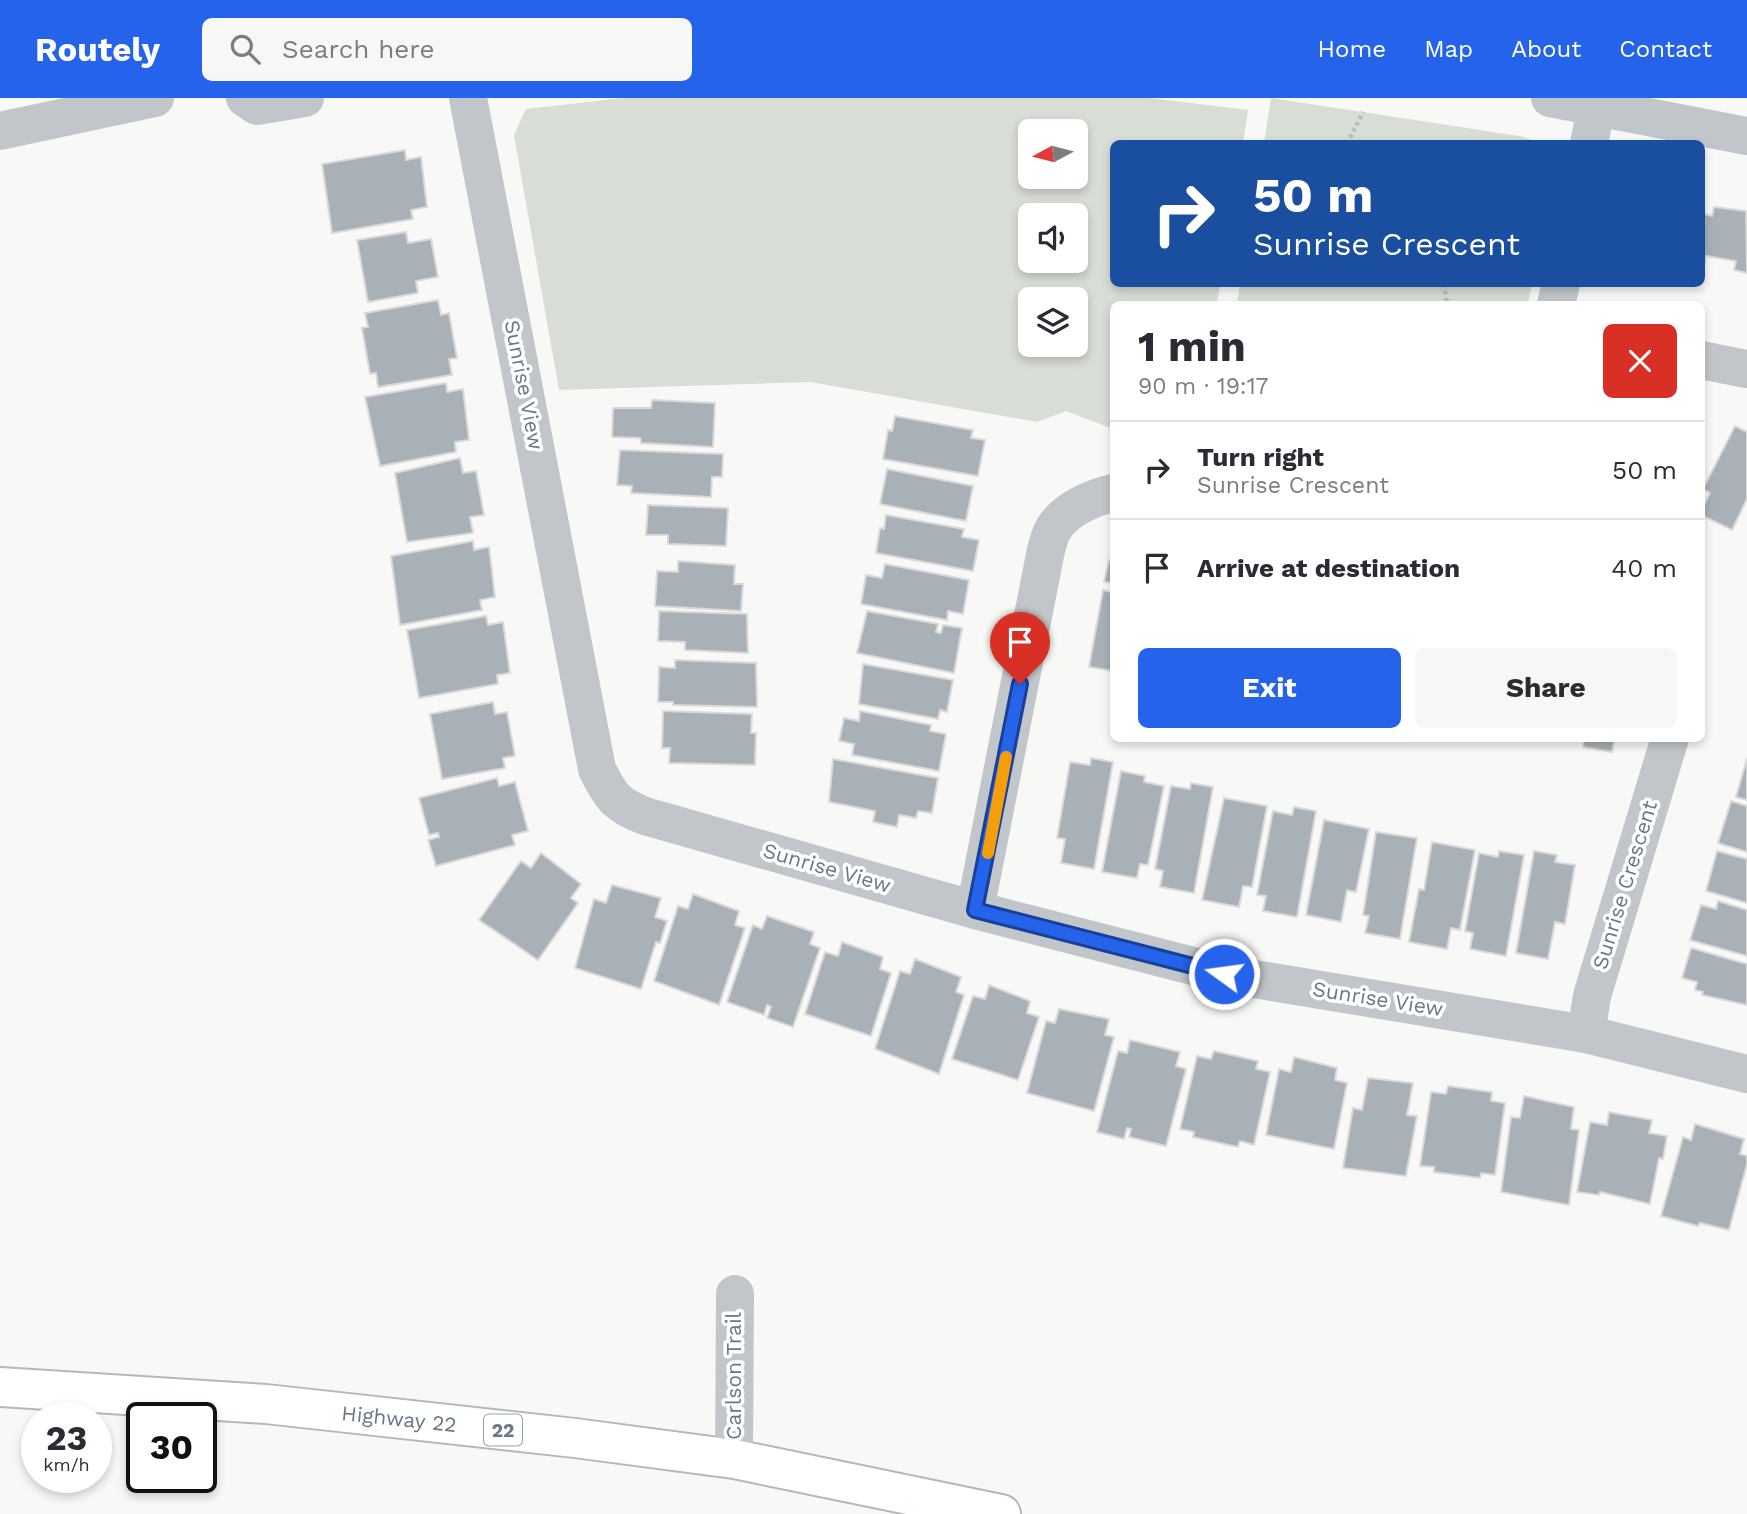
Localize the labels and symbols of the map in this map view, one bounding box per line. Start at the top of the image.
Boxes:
north arrow [1018,119,1088,189]
street label: Sunrise View [500,318,549,452]
pin [990,612,1050,684]
street label: Sunrise Crescent [1587,797,1662,972]
street label: Sunrise View [760,837,894,898]
position arrow [1187,937,1261,1011]
street label: Sunrise View [1311,976,1445,1021]
street label: Carlson Trail [721,1311,746,1440]
street label: Highway 22 [340,1400,458,1437]
speed limit sign: 30 [126,1402,217,1493]
road number: 22 [484,1414,522,1446]

